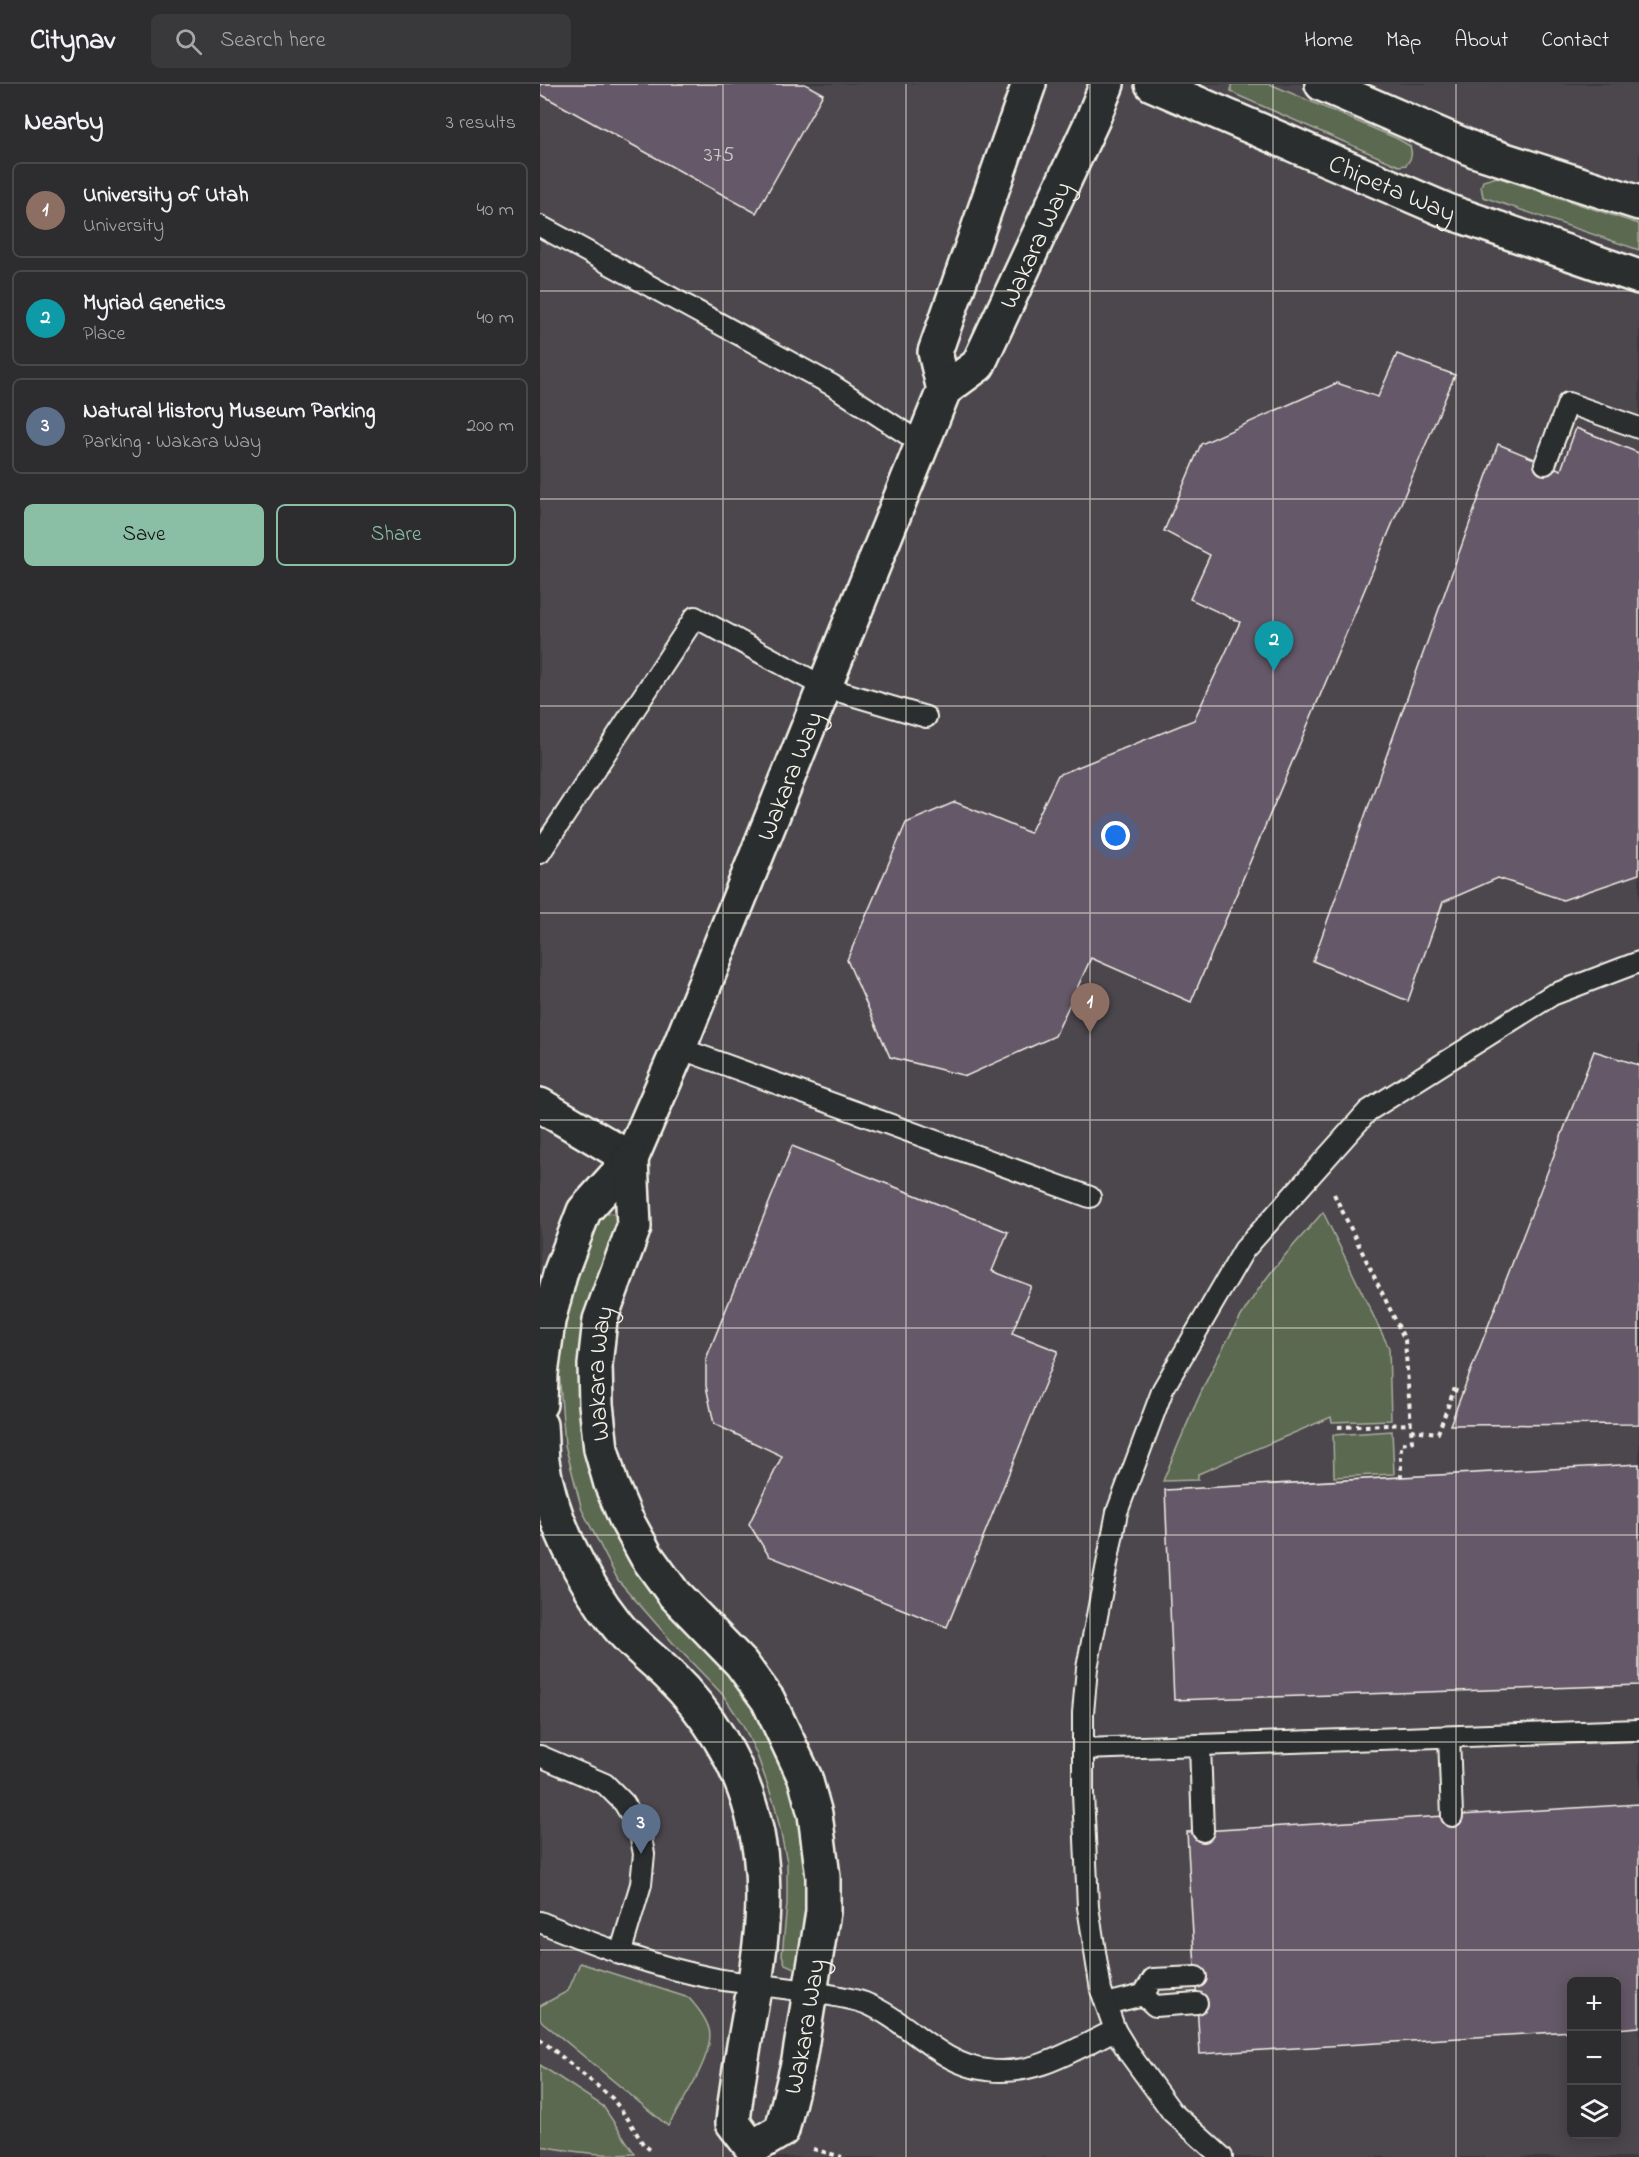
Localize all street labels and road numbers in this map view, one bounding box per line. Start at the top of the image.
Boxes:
street label: Chipeta Way [1322,146,1461,234]
street label: Wakara Way [991,176,1083,316]
street label: Wakara Way [748,706,835,847]
street label: Wakara Way [579,1300,626,1443]
street label: Wakara Way [775,1956,837,2099]

